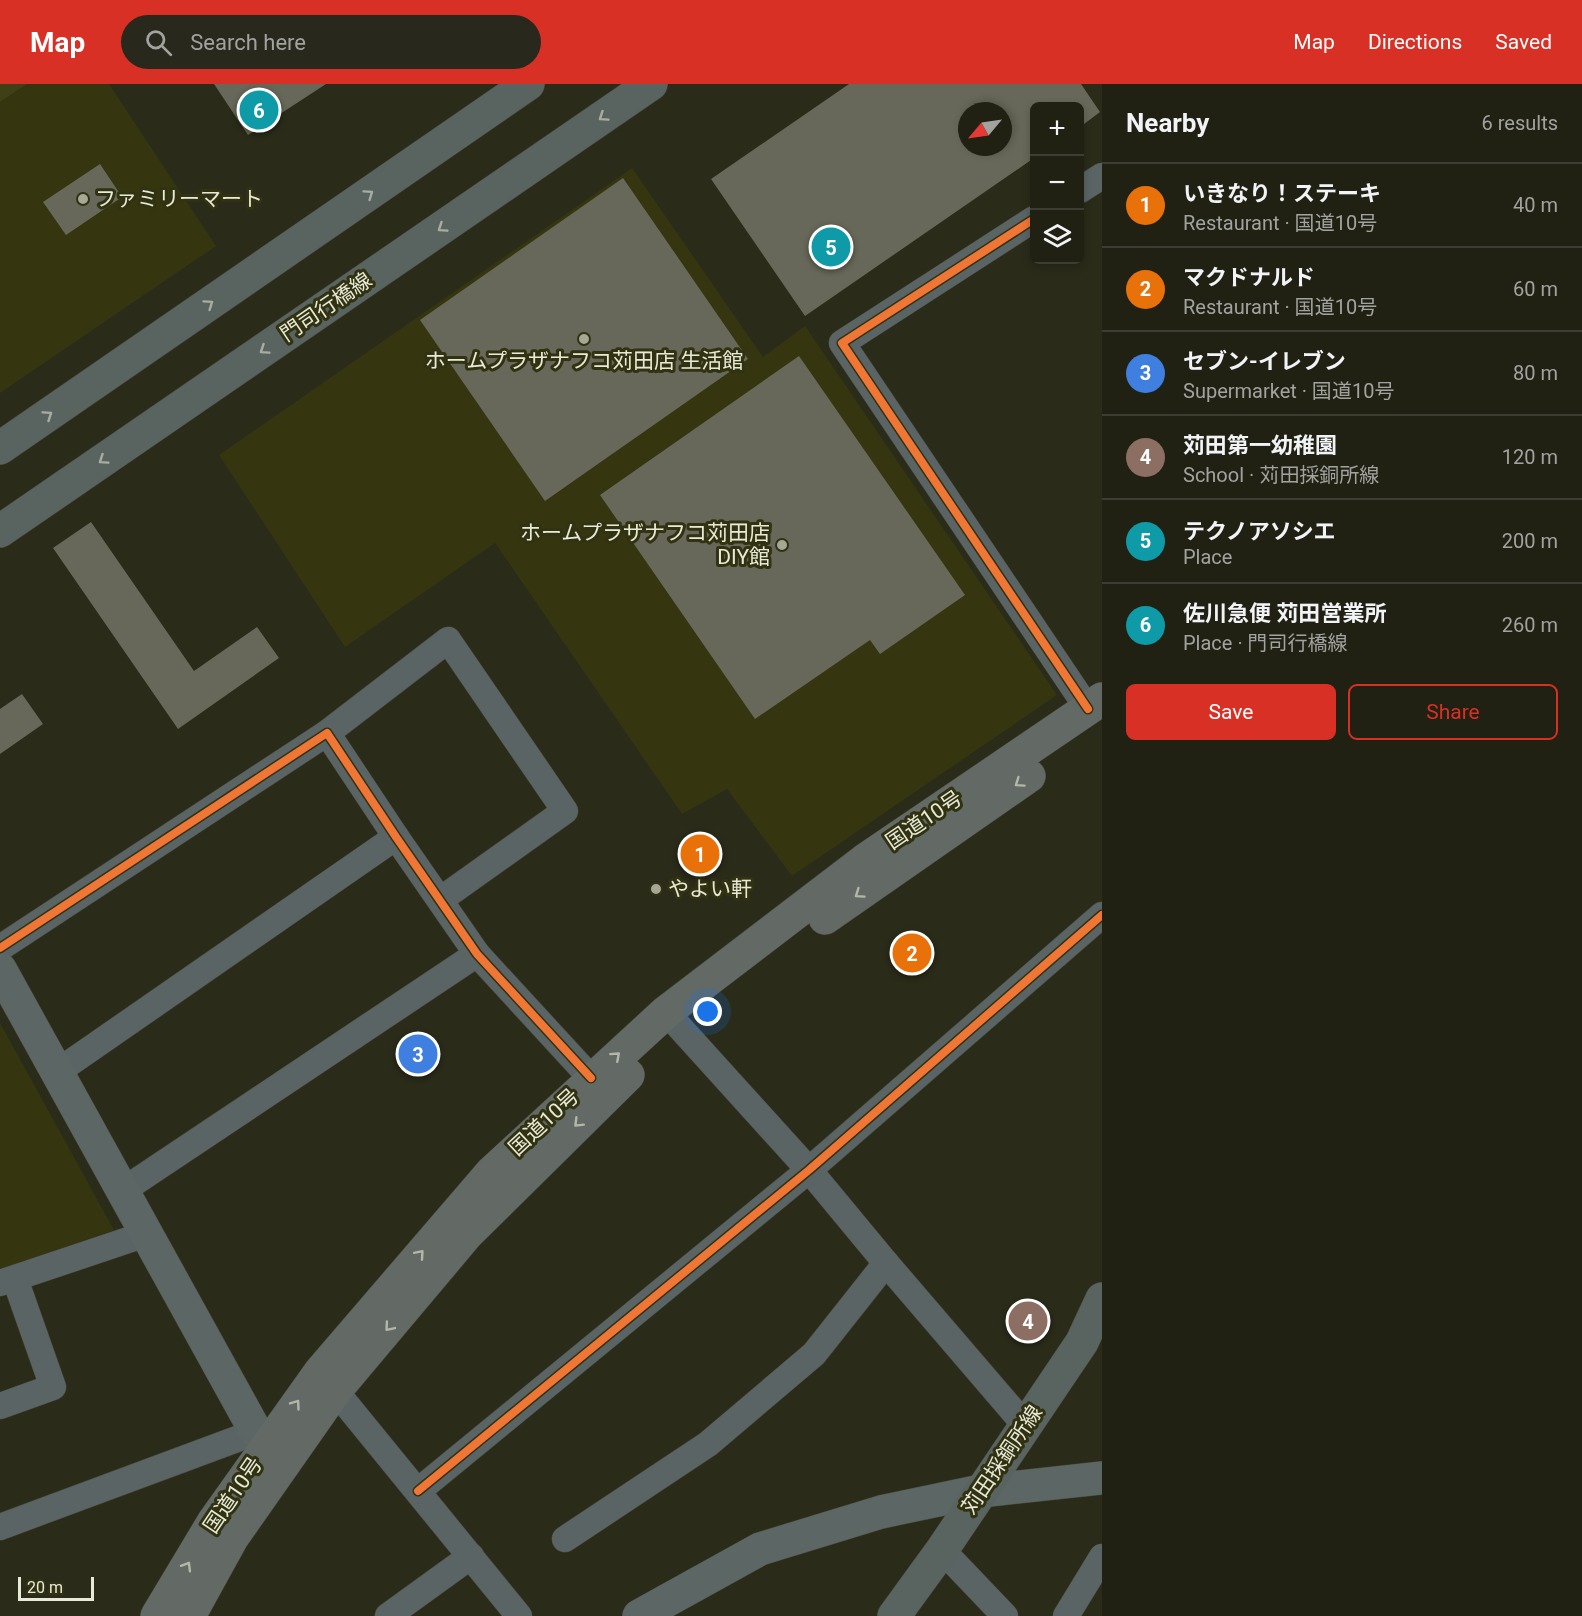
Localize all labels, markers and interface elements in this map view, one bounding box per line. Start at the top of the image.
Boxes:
search box [121,15,541,69]
text: Map [30,26,85,59]
icon: search [142,26,175,59]
text: Search here [190,30,306,55]
text: Map [1293,30,1335,54]
text: Directions [1368,30,1462,54]
text: Saved [1495,30,1552,54]
pin: 6 [240,87,278,132]
north arrow [958,102,1012,156]
map controls [1030,102,1084,264]
button: + [1030,102,1084,156]
text: Nearby [1126,108,1209,138]
one-way arrow [599,110,610,121]
text: 6 results [1482,111,1558,135]
button: − [1030,156,1084,210]
text: いきなり！ステーキ [1183,181,1381,206]
place label: ファミリーマート [95,187,263,211]
one-way arrow [363,190,374,201]
marker: ファミリーマート [76,192,90,206]
text: 1 [1140,193,1151,217]
text: 40 m [1513,193,1558,217]
button: layers [1030,210,1084,264]
text: Restaurant · 国道10号 [1183,211,1377,235]
one-way arrow [438,221,449,232]
pin: 5 [812,224,850,270]
text: マクドナルド [1183,265,1315,290]
street label: 門司行橋線 [276,268,376,346]
text: 2 [1140,277,1151,301]
text: 60 m [1513,277,1558,301]
text: Restaurant · 国道10号 [1183,295,1377,319]
one-way arrow [202,300,213,311]
marker: ホームプラザナフコ苅田店 生活館 [577,332,591,346]
one-way arrow [260,343,271,354]
place label: ホームプラザナフコ苅田店 生活館 [425,349,743,373]
text: セブン-イレブン [1183,349,1346,374]
text: 3 [1140,361,1151,385]
text: 80 m [1513,361,1558,385]
text: Supermarket · 国道10号 [1183,379,1394,403]
one-way arrow [42,411,53,422]
text: 苅田第一幼稚園 [1183,433,1337,458]
text: 4 [1140,445,1151,469]
text: 120 m [1502,445,1558,469]
one-way arrow [99,453,110,464]
text: School · 苅田採銅所線 [1183,463,1379,487]
text: テクノアソシエ [1183,519,1336,544]
place label: ホームプラザナフコ苅田店 DIY館 [520,521,770,569]
text: 5 [1140,529,1151,553]
text: 200 m [1502,529,1558,553]
marker: ホームプラザナフコ苅田店 DIY館 [775,538,789,552]
text: Place [1183,545,1232,569]
text: 佐川急便 苅田営業所 [1183,601,1386,626]
text: 6 [1140,613,1151,637]
text: 260 m [1502,613,1558,637]
text: Place · 門司行橋線 [1183,631,1348,655]
button: Save [1126,684,1336,740]
button: Share [1348,684,1558,740]
one-way arrow [1015,776,1026,787]
street label: 国道10号 [881,786,967,854]
pin: 1 [680,832,720,876]
place label: やよい軒 [668,877,752,901]
marker: やよい軒 [649,882,663,896]
one-way arrow [855,887,866,898]
pin: 2 [892,930,932,976]
your location [693,997,722,1026]
pin: 3 [398,1032,438,1076]
one-way arrow [609,1052,620,1063]
street label: 国道10号 [504,1084,584,1160]
one-way arrow [575,1116,585,1127]
one-way arrow [413,1250,424,1261]
pin: 4 [1008,1298,1048,1344]
one-way arrow [385,1320,396,1331]
one-way arrow [289,1400,300,1411]
street label: 苅田採銅所線 [957,1401,1047,1519]
street label: 国道10号 [199,1452,267,1538]
one-way arrow [180,1562,192,1572]
scale bar [18,1574,94,1602]
text: 20 m [27,1578,63,1597]

